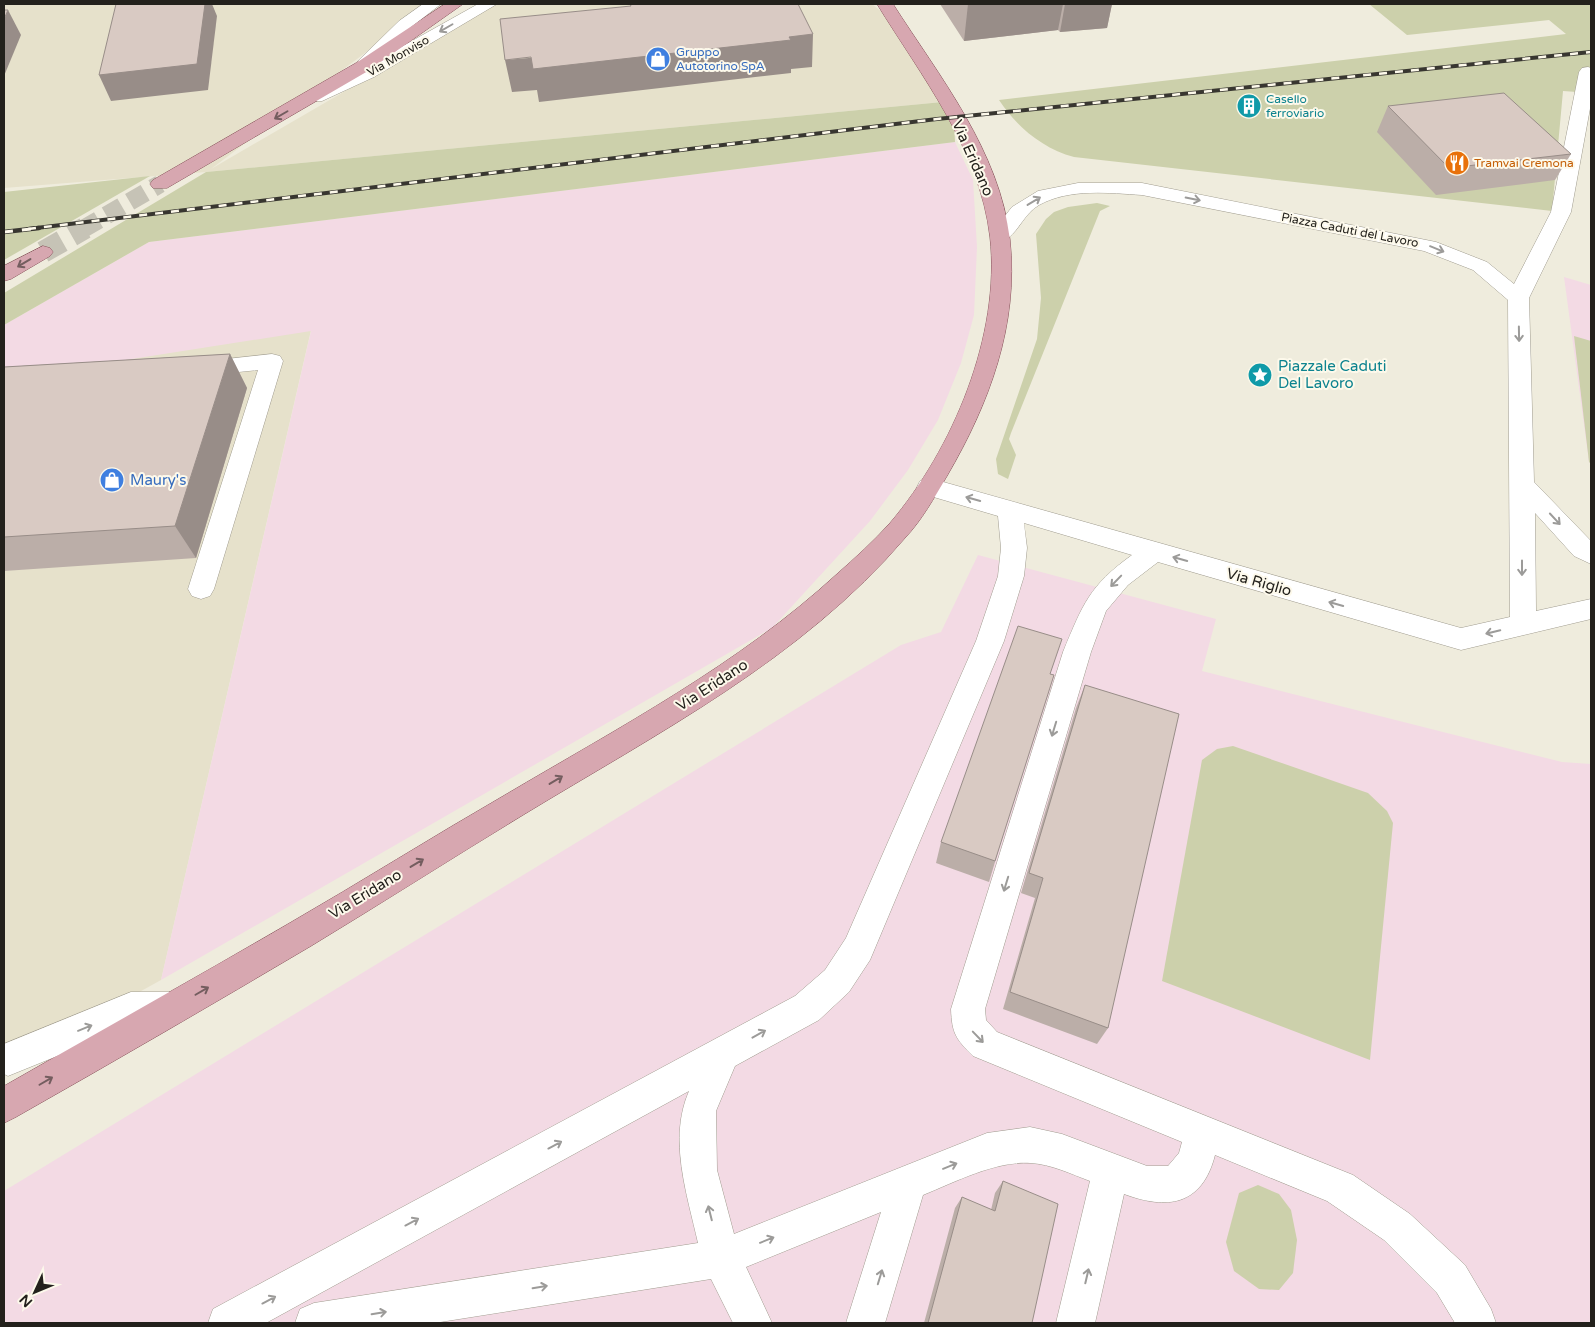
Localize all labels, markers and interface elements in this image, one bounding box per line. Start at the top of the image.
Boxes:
one-way arrow [439,23,454,33]
street label: Via Monviso [364,33,432,79]
place label: Gruppo Autotorino SpA [676,45,765,73]
shop icon: Gruppo Autotorino SpA [645,46,671,72]
place label: Casello ferroviario [1266,92,1324,120]
building icon: Casello ferroviario [1236,93,1262,119]
one-way arrow [275,111,289,121]
street label: Via Eridano [948,117,998,199]
restaurant icon: Tramvai Cremona [1444,150,1470,176]
place label: Tramvai Cremona [1474,156,1574,170]
one-way arrow [1184,195,1200,204]
one-way arrow [1026,196,1040,206]
street label: Piazza Caduti del Lavoro [1280,210,1420,250]
one-way arrow [1430,246,1445,255]
one-way arrow [17,259,31,269]
one-way arrow [1514,326,1524,342]
place label: Piazzale Caduti Del Lavoro [1278,357,1387,392]
place icon: Piazzale Caduti Del Lavoro [1247,362,1273,388]
shop icon: Maury's [99,467,125,493]
place label: Maury's [130,471,186,489]
one-way arrow [966,494,982,504]
one-way arrow [1549,512,1561,525]
one-way arrow [1172,553,1188,563]
one-way arrow [1518,559,1527,575]
street label: Via Riglio [1224,564,1294,600]
one-way arrow [1111,575,1123,587]
one-way arrow [1328,598,1344,608]
one-way arrow [1485,628,1501,637]
street label: Via Eridano [673,655,751,715]
one-way arrow [1048,720,1058,736]
one-way arrow [549,775,563,785]
one-way arrow [409,858,423,868]
street label: Via Eridano [325,865,405,923]
one-way arrow [1001,876,1010,891]
one-way arrow [194,986,209,996]
one-way arrow [77,1022,92,1032]
one-way arrow [752,1029,767,1039]
one-way arrow [972,1031,985,1043]
one-way arrow [38,1076,53,1085]
one-way arrow [547,1140,562,1149]
one-way arrow [942,1161,957,1170]
one-way arrow [705,1206,714,1222]
one-way arrow [405,1217,419,1227]
one-way arrow [758,1235,774,1244]
north arrow [10,1267,60,1317]
one-way arrow [1083,1268,1092,1284]
one-way arrow [876,1269,886,1285]
one-way arrow [532,1282,548,1292]
text: N [16,1291,36,1311]
one-way arrow [262,1295,277,1305]
one-way arrow [371,1307,387,1317]

